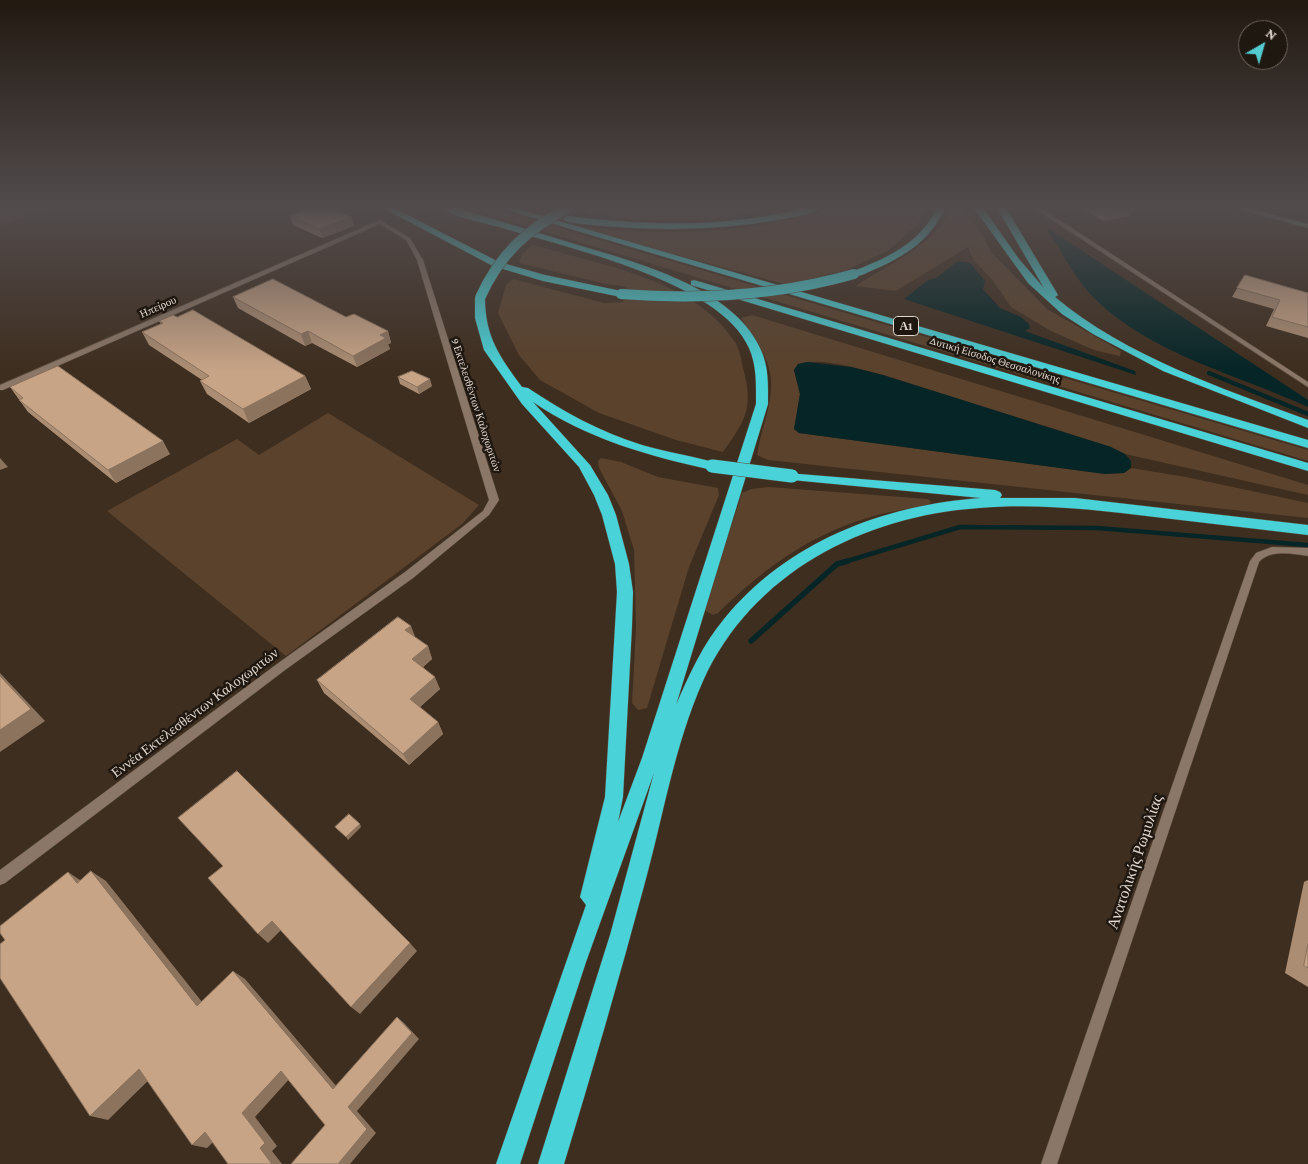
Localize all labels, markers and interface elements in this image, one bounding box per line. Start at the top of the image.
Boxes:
north arrow [1238,20,1288,70]
text: N [1263,25,1280,43]
street label: Ηπείρου [138,293,178,321]
road number: Α1 [894,316,918,336]
street label: Δυτική Είσοδος Θεσσαλονίκης [928,334,1062,386]
street label: 9 Εκτελεσθέντων Καλοχωριτών [448,337,504,473]
street label: Εννέα Εκτελεσθέντων Καλοχωριτών [108,645,282,781]
street label: Ανατολικής Ρωμυλίας [1103,792,1167,932]

